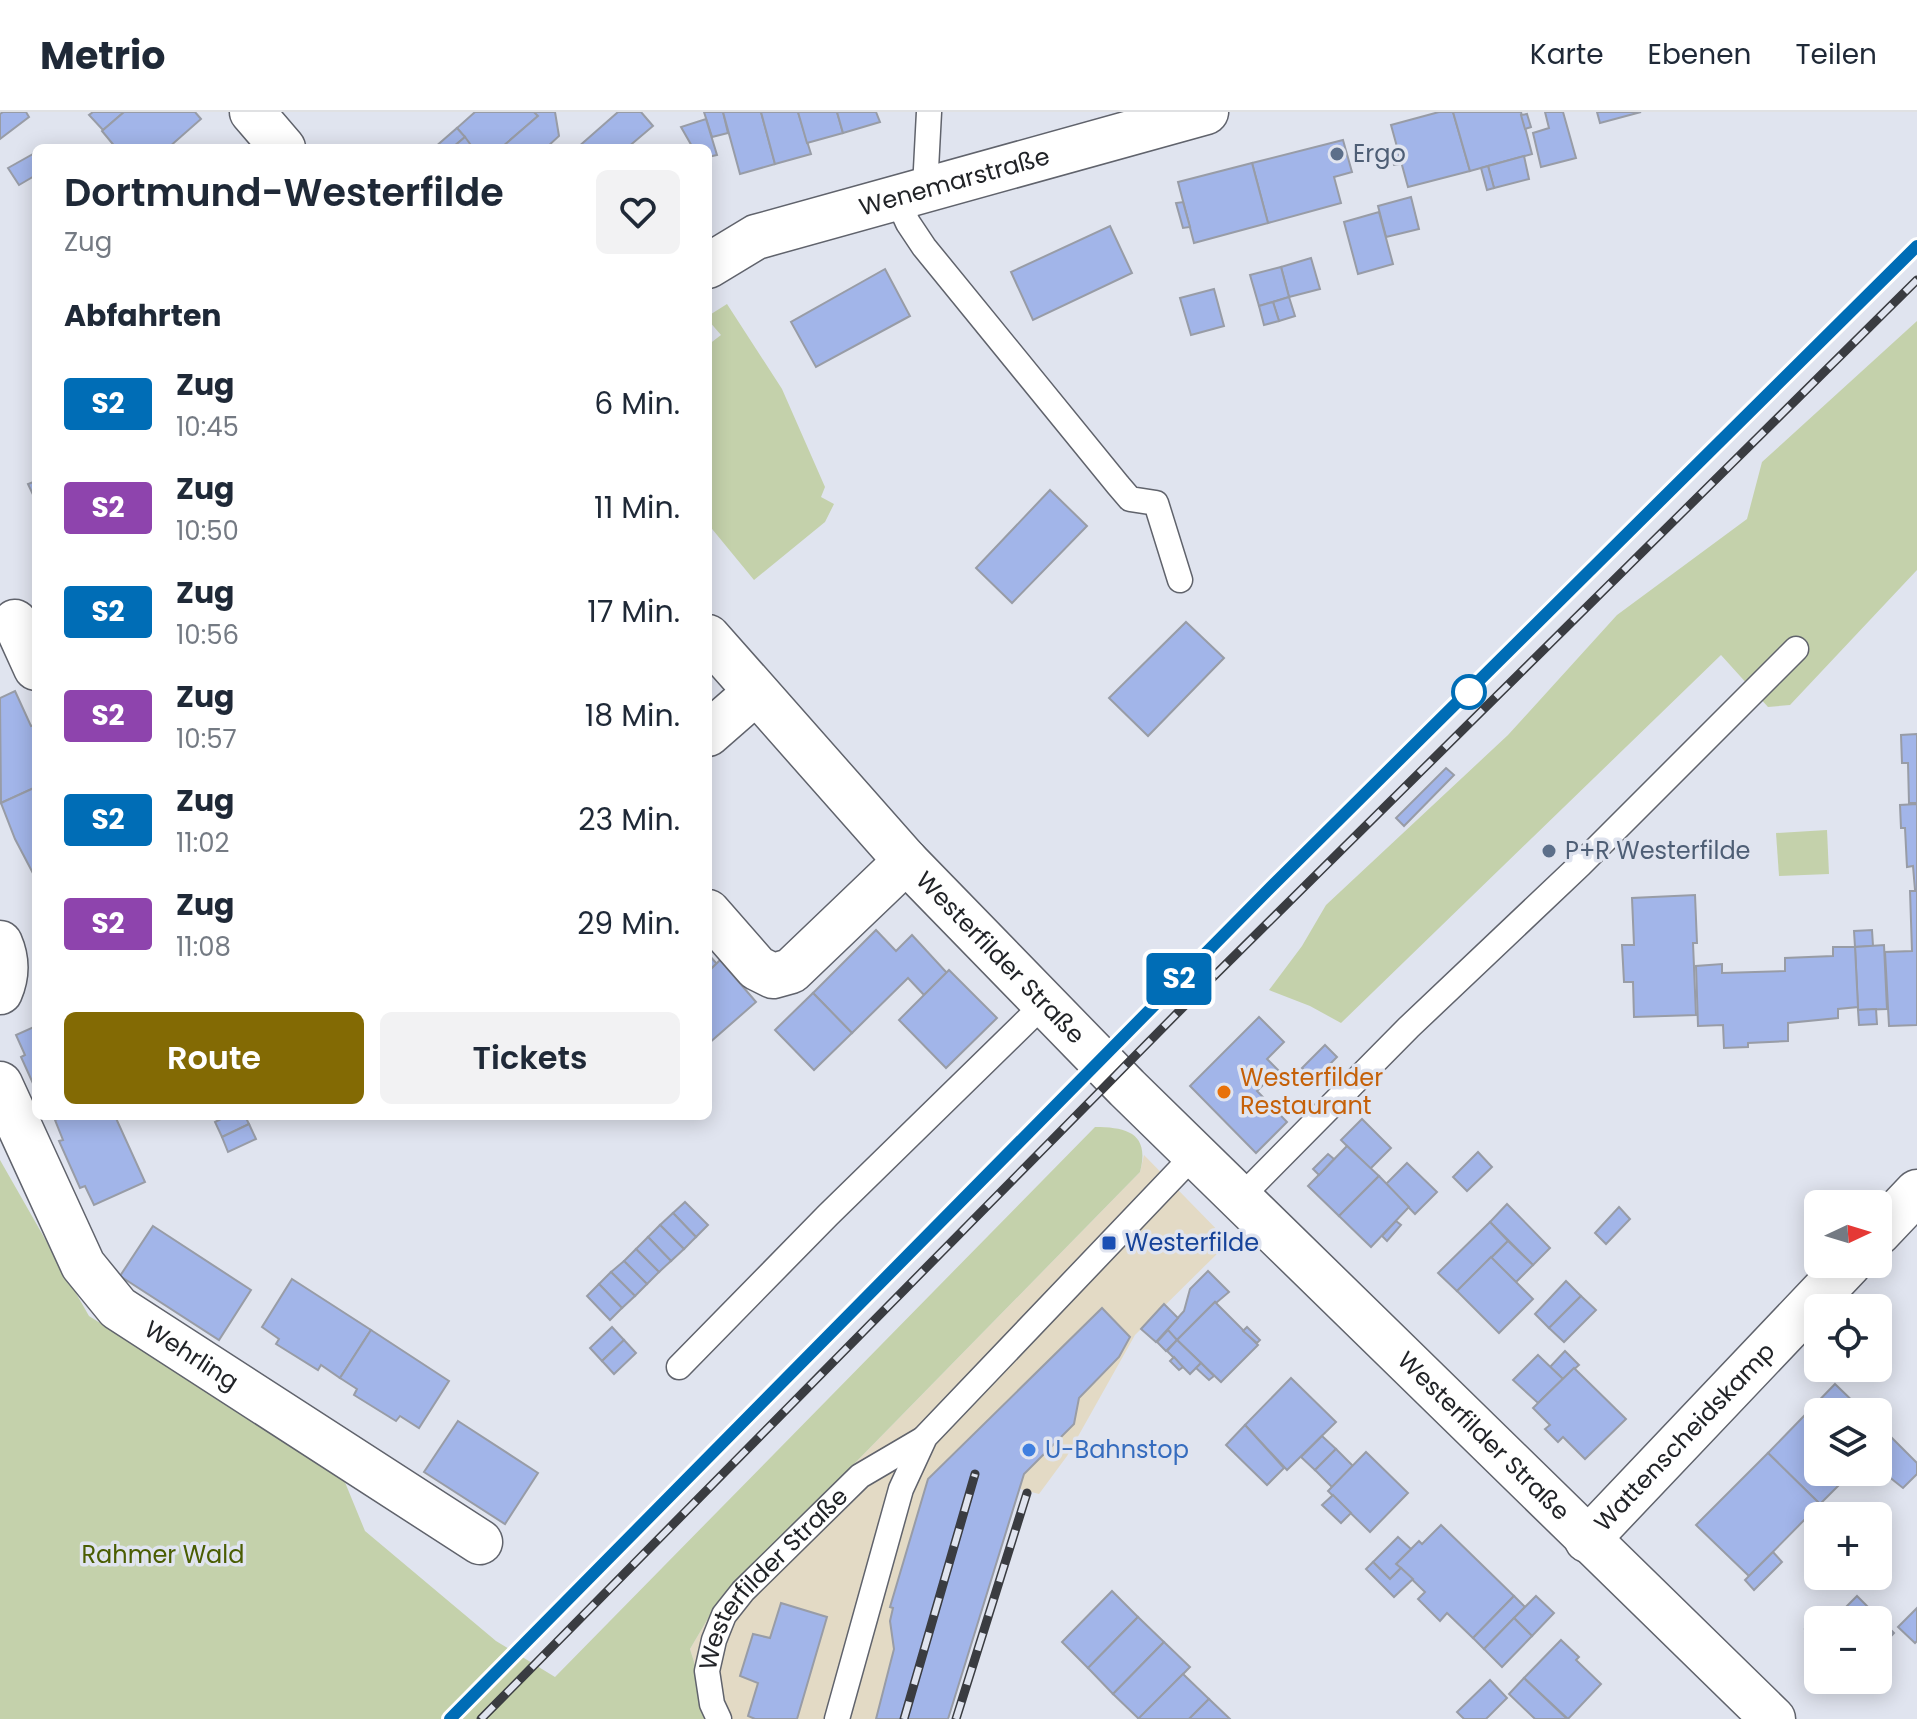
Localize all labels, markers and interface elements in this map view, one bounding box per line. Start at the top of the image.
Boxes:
text: Metrio [40,29,165,82]
text: Karte [1530,35,1604,74]
text: Ebenen [1648,35,1751,74]
text: Teilen [1795,35,1877,74]
place label: Ergo [1353,137,1406,170]
street label: Wenemarstraße [855,139,1053,224]
marker: Ergo [1328,145,1346,163]
text: Dortmund-Westerfilde [64,166,504,219]
button: heart [596,170,680,254]
text: Zug [64,224,112,260]
text: Abfahrten [64,294,222,337]
text: Zug [176,363,234,406]
text: 6 Min. [594,382,680,425]
text: S2 [91,384,125,423]
text: 10:45 [176,409,239,445]
text: Zug [176,467,234,510]
text: 11 Min. [594,486,680,529]
text: S2 [91,488,125,527]
text: 10:50 [176,513,239,549]
text: Zug [176,571,234,614]
text: 17 Min. [587,590,680,633]
text: S2 [91,592,125,631]
text: 10:56 [176,617,239,653]
text: Zug [176,675,234,718]
unlabelled marker [1452,675,1486,709]
text: 18 Min. [585,694,680,737]
text: S2 [91,696,125,735]
text: 10:57 [176,721,237,757]
text: Zug [176,779,234,822]
text: 23 Min. [578,798,680,841]
text: S2 [91,800,125,839]
text: 11:02 [176,825,229,861]
place label: P+R Westerfilde [1565,834,1751,867]
marker: P+R Westerfilde [1540,842,1558,860]
street label: Westerfilder Straße [909,864,1092,1051]
text: Zug [176,883,234,926]
text: 29 Min. [577,902,680,945]
text: S2 [91,904,125,943]
text: 11:08 [176,929,231,965]
line badge: S2 [1143,953,1215,1005]
text: S2 [1162,959,1196,998]
button: Route [64,1012,364,1104]
button: Tickets [380,1012,680,1104]
place label: Westerfilder Restaurant [1240,1061,1383,1122]
marker: Westerfilder Restaurant [1215,1083,1233,1101]
north arrow [1804,1190,1892,1278]
map controls [1804,1190,1892,1694]
place label: Westerfilde [1125,1226,1259,1259]
marker: Westerfilde [1100,1234,1118,1252]
button: locate [1804,1294,1892,1382]
street label: Wehrling [138,1312,245,1398]
street label: Wattenscheidskamp [1587,1335,1782,1538]
street label: Westerfilder Straße [1390,1344,1577,1528]
button: layers [1804,1398,1892,1486]
place label: U-Bahnstop [1045,1433,1189,1466]
marker: U-Bahnstop [1020,1441,1038,1459]
street label: Westerfilder Straße [691,1480,855,1673]
button: + [1804,1502,1892,1590]
park label: Rahmer Wald [82,1538,244,1571]
button: − [1804,1606,1892,1694]

